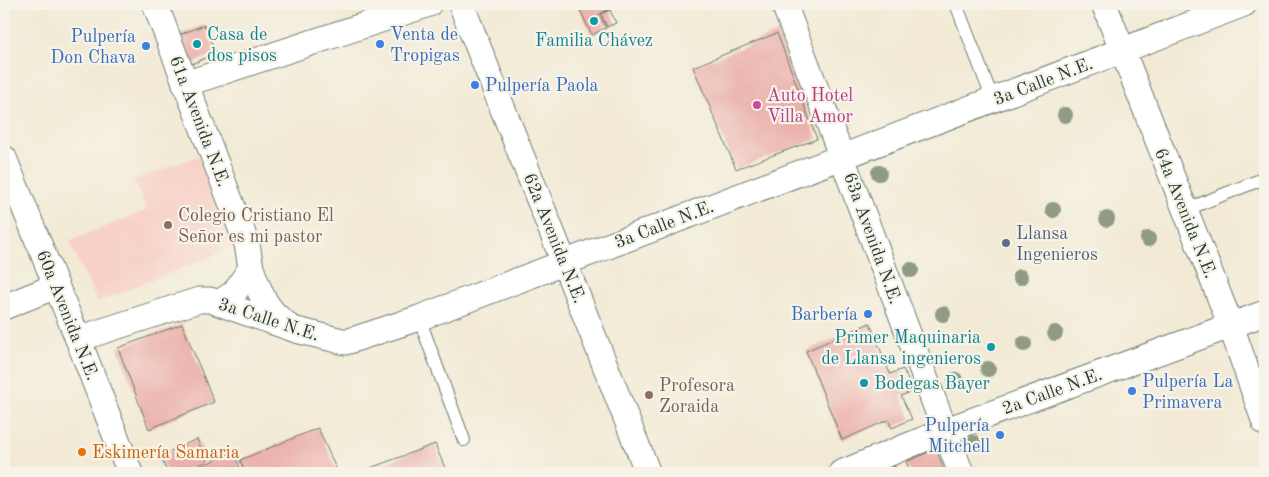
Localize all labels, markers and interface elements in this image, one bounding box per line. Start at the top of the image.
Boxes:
marker: Familia Chávez [588,15,600,27]
place label: Casa de dos pisos [207,26,277,65]
place label: Venta de Tropigas [390,26,460,65]
place label: Pulpería Don Chava [50,28,136,67]
place label: Familia Chávez [535,32,653,50]
marker: Casa de dos pisos [191,38,203,50]
marker: Venta de Tropigas [374,38,386,50]
marker: Pulpería Don Chava [140,40,152,52]
street label: 61a Avenida N.E. [166,53,232,189]
street label: 3a Calle N.E. [991,55,1095,109]
place label: Pulpería Paola [485,77,599,95]
marker: Pulpería Paola [469,79,481,91]
place label: Auto Hotel Villa Amor [767,87,854,126]
marker: Auto Hotel Villa Amor [751,99,763,111]
street label: 64a Avenida N.E. [1151,146,1219,281]
street label: 63a Avenida N.E. [840,170,904,307]
street label: 62a Avenida N.E. [520,171,588,306]
street label: 3a Calle N.E. [612,198,716,252]
place label: Colegio Cristiano El Señor es mi pastor [178,207,334,246]
marker: Colegio Cristiano El Señor es mi pastor [162,219,174,231]
place label: Llansa Ingenieros [1016,225,1098,264]
marker: Llansa Ingenieros [1000,237,1012,249]
street label: 60a Avenida N.E. [33,248,101,383]
street label: 3a Calle N.E. [216,295,321,345]
place label: Barbería [791,306,858,324]
marker: Barbería [862,308,874,320]
place label: Primer Maquinaria de Llansa ingenieros [821,329,981,368]
marker: Primer Maquinaria de Llansa ingenieros [985,341,997,353]
street label: 2a Calle N.E. [1000,366,1105,418]
place label: Pulpería La Primavera [1142,373,1234,412]
place label: Bodegas Bayer [874,375,990,393]
place label: Profesora Zoraida [659,377,735,416]
marker: Bodegas Bayer [858,377,870,389]
marker: Pulpería La Primavera [1126,385,1138,397]
marker: Profesora Zoraida [643,389,655,401]
place label: Pulpería Mitchell [925,417,990,456]
marker: Pulpería Mitchell [994,429,1006,441]
place label: Eskimería Samaria [92,444,240,462]
marker: Eskimería Samaria [76,446,88,458]

